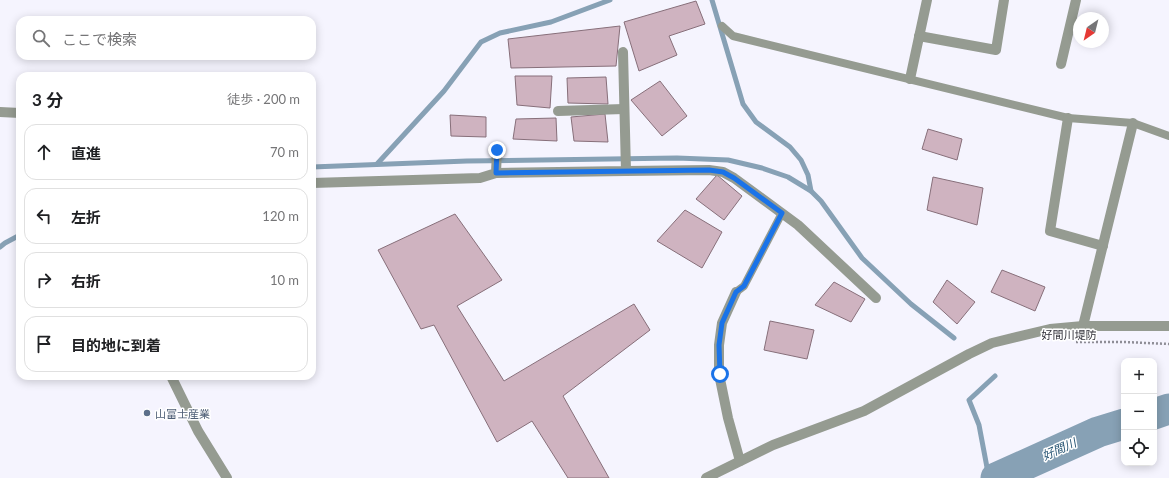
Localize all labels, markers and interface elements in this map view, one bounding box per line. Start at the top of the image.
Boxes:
north arrow [1073,12,1109,48]
search box [16,16,316,60]
icon: search [30,27,52,49]
text: ここで検索 [62,30,137,48]
text: 3 分 [32,89,63,110]
text: 徒歩 · 200 m [227,91,300,107]
icon: ahead [33,141,55,163]
route end [488,141,506,159]
text: 直進 [71,144,101,162]
text: 70 m [270,144,299,160]
icon: left [33,205,55,227]
text: 左折 [71,208,101,226]
text: 120 m [262,208,299,224]
icon: right [33,269,55,291]
text: 右折 [71,272,101,290]
text: 10 m [270,272,299,288]
street label: 好間川堤防 [1042,328,1097,341]
icon: arrive [33,333,55,355]
text: 目的地に到着 [71,336,161,354]
map controls [1121,358,1157,466]
button: + [1121,358,1157,394]
route start [711,365,729,383]
button: − [1121,394,1157,430]
place label: 山富士産業 [155,407,210,420]
marker: 山富士産業 [142,408,152,418]
button: locate [1121,430,1157,466]
water label: 好間川 [1039,434,1080,463]

